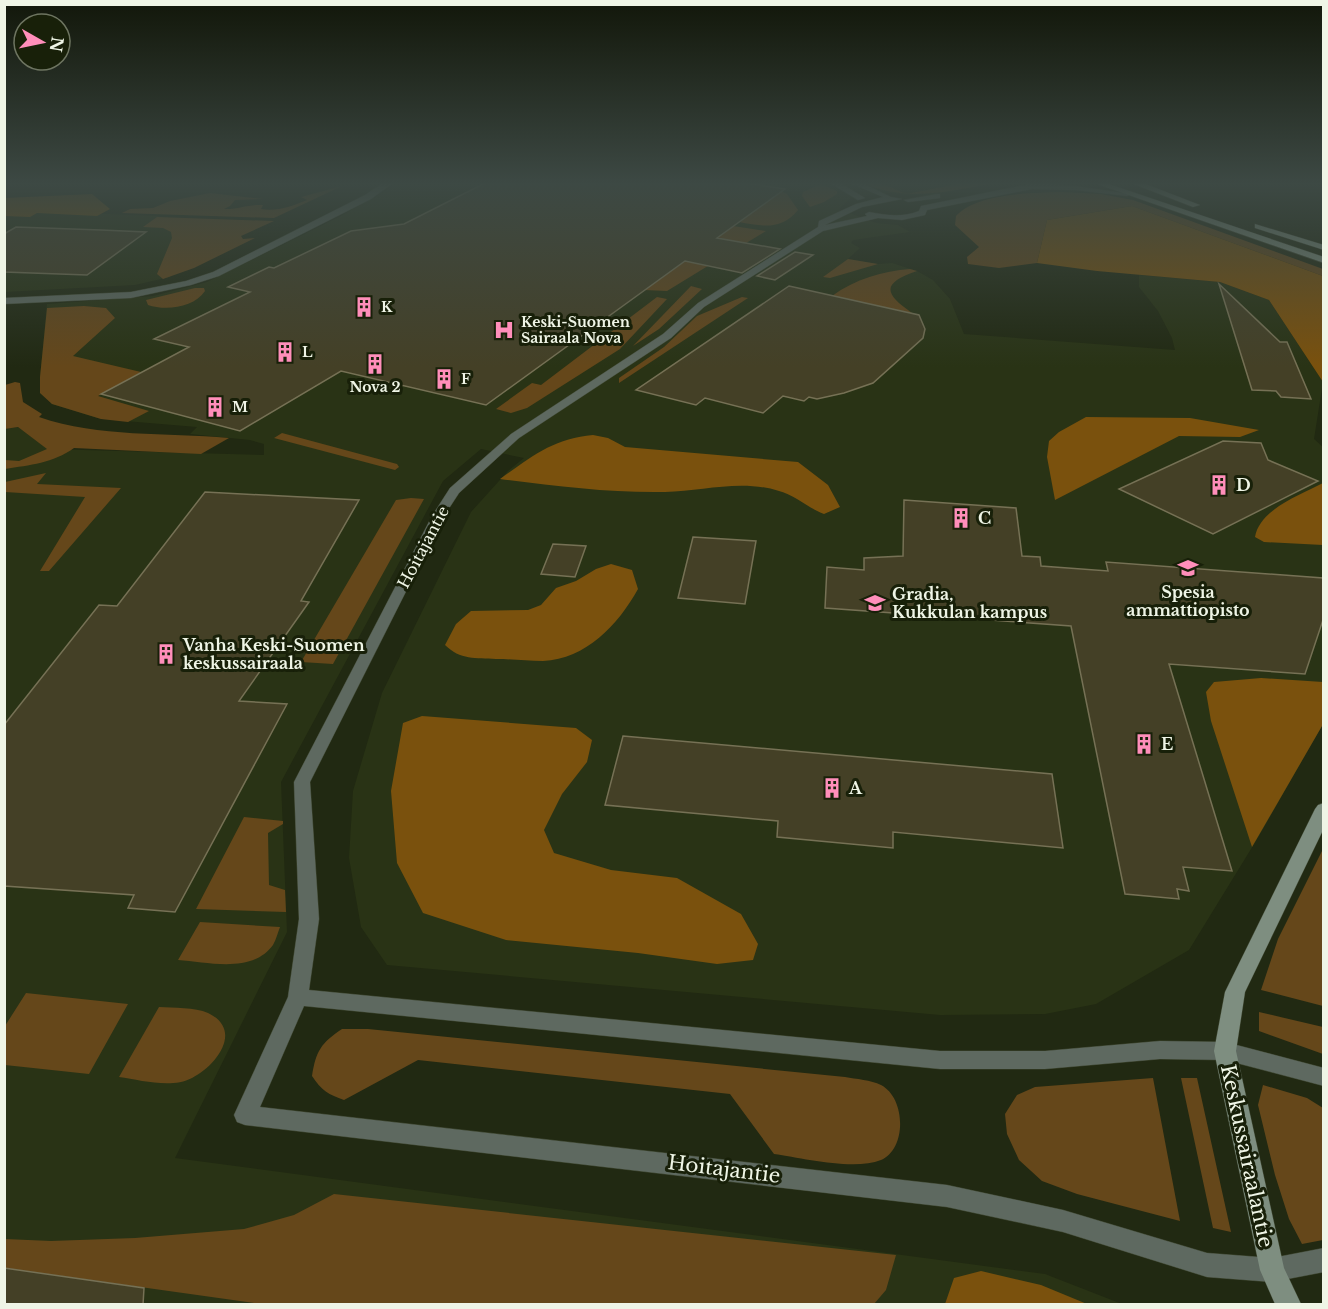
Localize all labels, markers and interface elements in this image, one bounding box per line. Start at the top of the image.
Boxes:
north arrow [12,12,72,72]
text: N [46,35,68,53]
building icon: K [352,295,376,319]
place label: K [381,298,393,316]
place label: Keski-Suomen Sairaala Nova [521,313,630,347]
hospital icon: Keski-Suomen Sairaala Nova [492,318,516,342]
building icon: L [273,340,297,364]
place label: L [302,343,313,361]
building icon: Nova 2 [363,352,387,376]
building icon: F [432,367,456,391]
place label: F [461,370,471,388]
place label: Nova 2 [349,378,401,396]
building icon: M [203,395,227,419]
place label: M [232,398,248,416]
building icon: D [1207,473,1231,497]
place label: D [1236,475,1251,495]
street label: Hoitajantie [393,502,453,592]
building icon: C [949,506,973,530]
place label: C [978,508,991,528]
school or university icon: Spesia ammattiopisto [1176,556,1200,580]
place label: Spesia ammattiopisto [1126,582,1250,620]
place label: Gradia, Kukkulan kampus [892,584,1047,622]
school or university icon: Gradia, Kukkulan kampus [863,591,887,615]
place label: Vanha Keski-Suomen keskussairaala [182,635,365,673]
building icon: Vanha Keski-Suomen keskussairaala [154,642,178,666]
building icon: E [1132,732,1156,756]
place label: E [1161,734,1173,754]
building icon: A [820,776,844,800]
place label: A [848,778,863,798]
street label: Keskussairaalantie [1216,1062,1278,1250]
street label: Hoitajantie [666,1150,782,1188]

